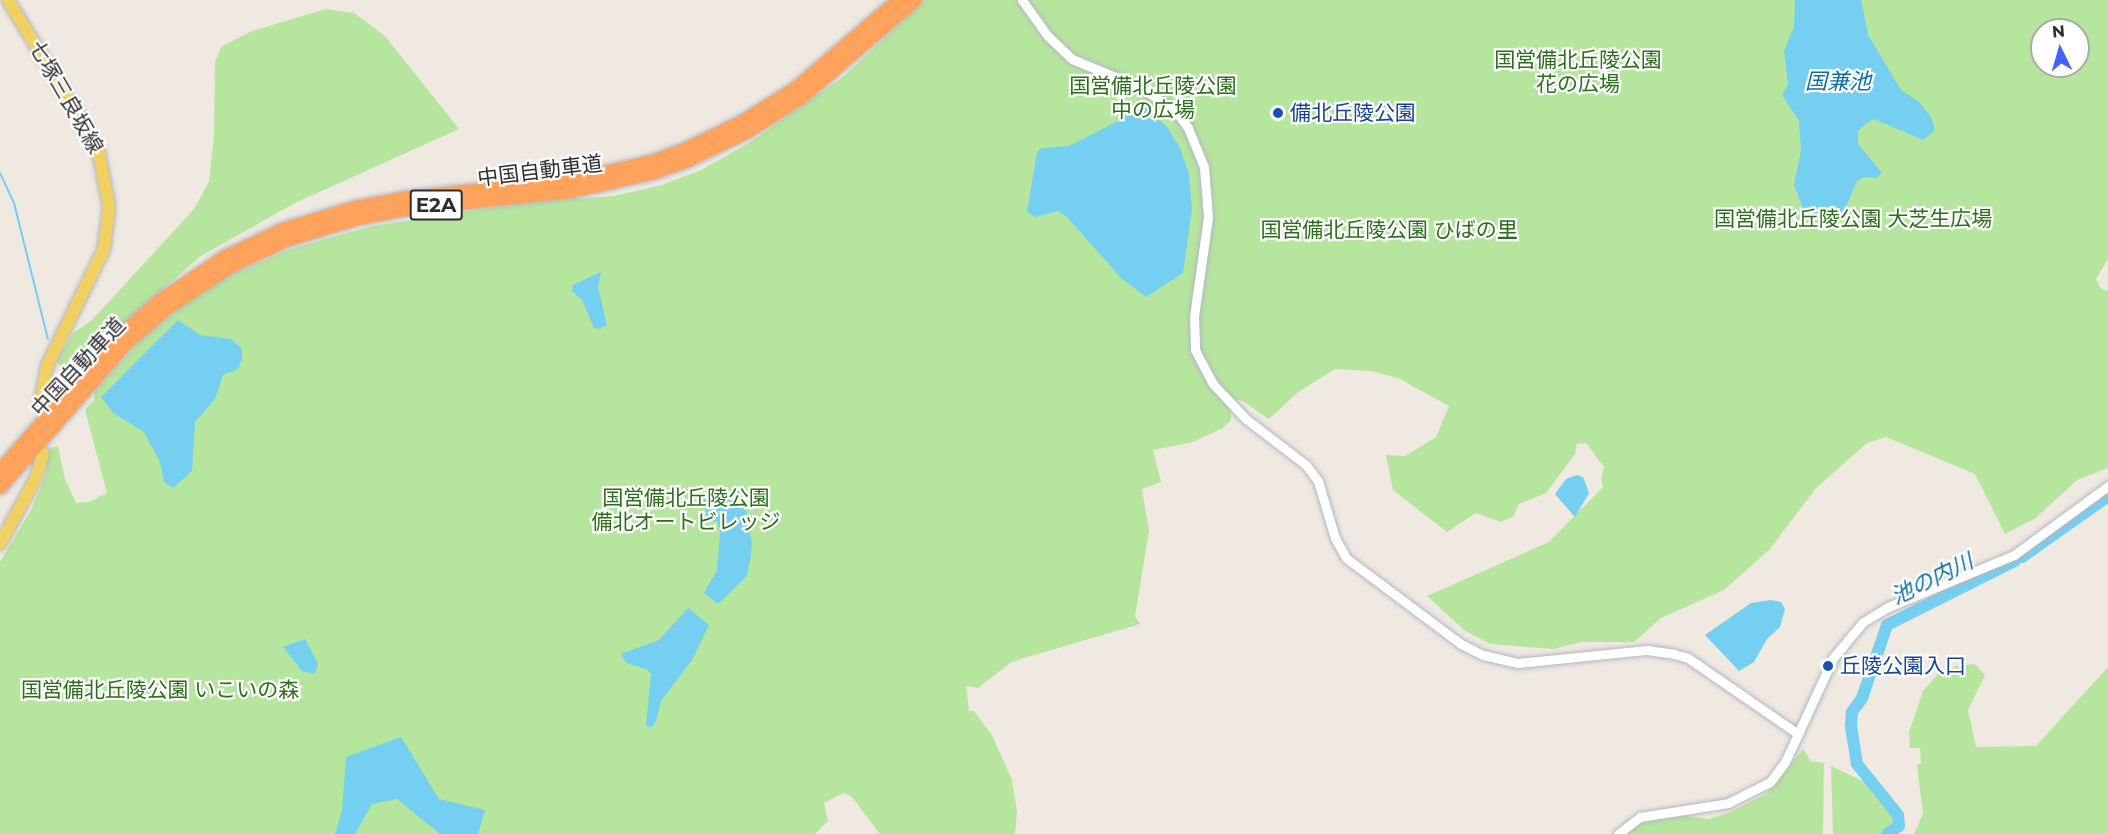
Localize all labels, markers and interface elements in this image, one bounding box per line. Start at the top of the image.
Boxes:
north arrow [2030,18,2090,78]
text: N [2051,22,2066,42]
street label: 七塚三良坂線 [24,36,108,158]
park label: 国営備北丘陵公園 花の広場 [1494,47,1662,97]
water label: 国兼池 [1805,69,1871,95]
park label: 国営備北丘陵公園 中の広場 [1069,73,1237,123]
place label: 備北丘陵公園 [1290,100,1416,126]
marker: 備北丘陵公園 [1271,106,1285,120]
street label: 中国自動車道 [476,151,604,191]
road number: E2A [409,188,463,222]
park label: 国営備北丘陵公園 大芝生広場 [1714,206,1992,232]
park label: 国営備北丘陵公園 ひばの里 [1260,217,1518,243]
street label: 中国自動車道 [26,312,130,422]
park label: 国営備北丘陵公園 備北オートビレッジ [592,485,780,535]
water label: 池の内川 [1887,548,1977,610]
place label: 丘陵公園入口 [1840,653,1966,679]
marker: 丘陵公園入口 [1821,659,1835,673]
park label: 国営備北丘陵公園 いこいの森 [21,677,299,703]

